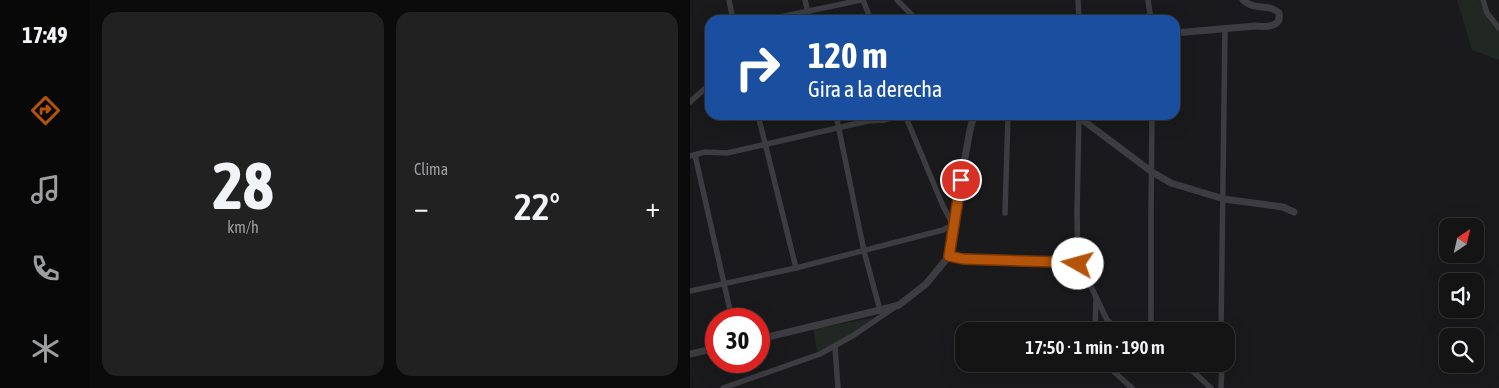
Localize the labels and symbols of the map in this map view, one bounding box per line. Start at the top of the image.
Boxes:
pin [940,159,982,201]
north arrow [1439,218,1484,262]
position arrow [1051,237,1103,289]
speed limit sign: 30 [705,308,770,373]

